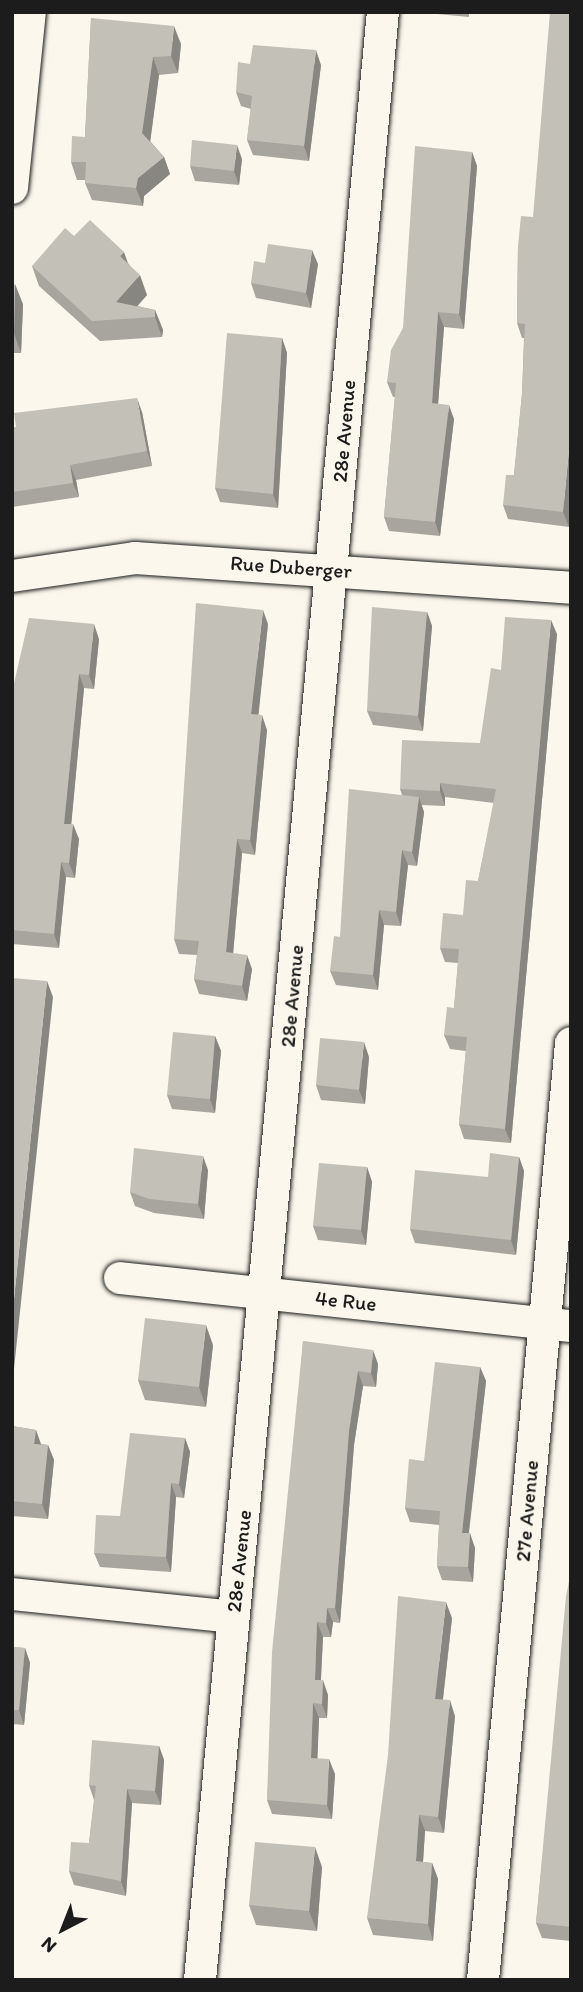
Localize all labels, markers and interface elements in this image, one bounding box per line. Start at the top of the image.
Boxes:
street label: 28e Avenue [327,379,361,483]
street label: Rue Duberger [229,550,353,584]
street label: 28e Avenue [275,944,309,1048]
street label: 4e Rue [314,1285,378,1317]
street label: 27e Avenue [510,1459,544,1563]
street label: 28e Avenue [221,1508,257,1614]
north arrow [28,1894,98,1964]
text: N [36,1932,61,1958]

